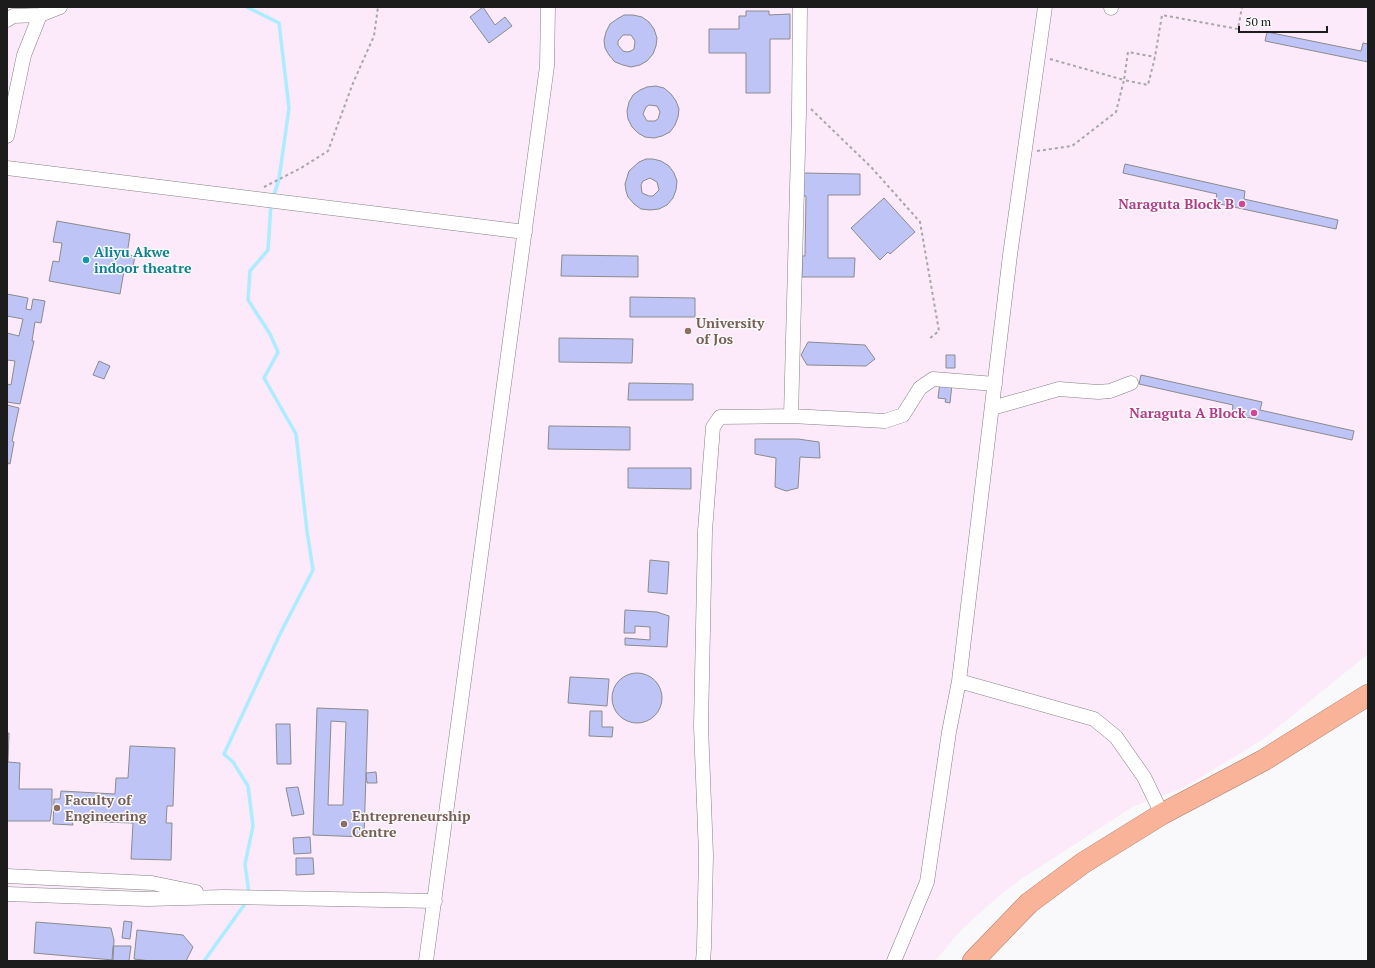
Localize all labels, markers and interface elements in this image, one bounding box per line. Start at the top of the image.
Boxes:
scale bar [1239,8,1327,34]
text: 50 m [1245,14,1272,29]
place label: Naraguta Block B [1118,194,1234,213]
marker: Naraguta Block B [1237,199,1247,209]
place label: Aliyu Akwe indoor theatre [94,242,192,277]
marker: Aliyu Akwe indoor theatre [81,255,91,265]
place label: University of Jos [696,313,765,348]
marker: University of Jos [683,326,693,336]
place label: Naraguta A Block [1129,403,1247,422]
marker: Naraguta A Block [1249,408,1259,418]
place label: Faculty of Engineering [65,790,148,825]
marker: Faculty of Engineering [52,803,62,813]
place label: Entrepreneurship Centre [352,806,471,841]
marker: Entrepreneurship Centre [339,819,349,829]

